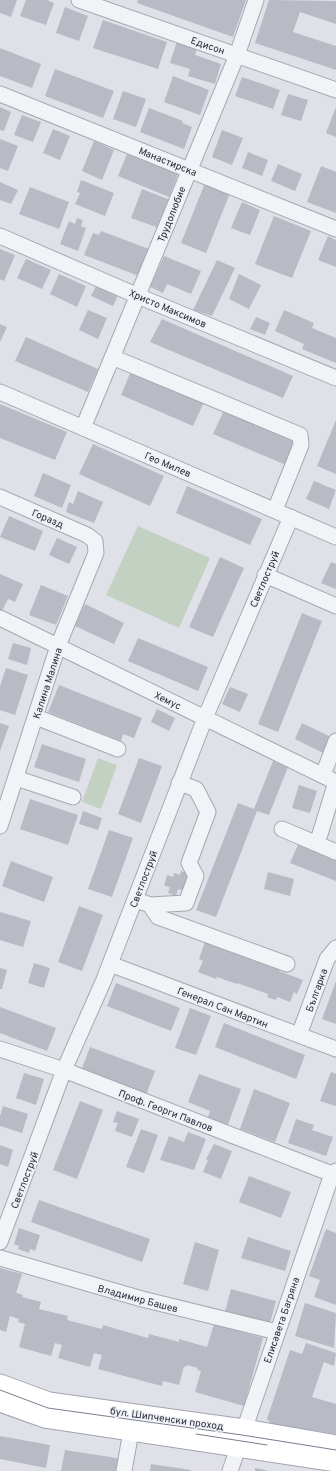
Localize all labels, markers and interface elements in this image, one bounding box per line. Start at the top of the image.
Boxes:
street label: Едисон [189,35,226,58]
street label: Манастирска [136,145,198,180]
street label: Трудолюбие [155,185,190,245]
street label: Христо Максимов [127,287,208,332]
street label: Гео Милев [142,450,193,481]
street label: Горазд [29,507,66,532]
street label: Светлоструй [248,549,283,610]
street label: Калина Малина [31,646,66,721]
street label: Хемус [152,689,183,713]
street label: Светлоструй [128,849,161,910]
street label: Българка [304,967,331,1014]
street label: Генерал Сан Мартин [175,985,270,1032]
street label: Проф. Георги Павлов [116,1087,215,1135]
street label: Светлоструй [9,1150,42,1211]
street label: Елисавета Багряна [262,1276,303,1365]
street label: Владимир Башев [96,1282,179,1316]
street label: бул. Шипченски проход [109,1405,225,1434]

